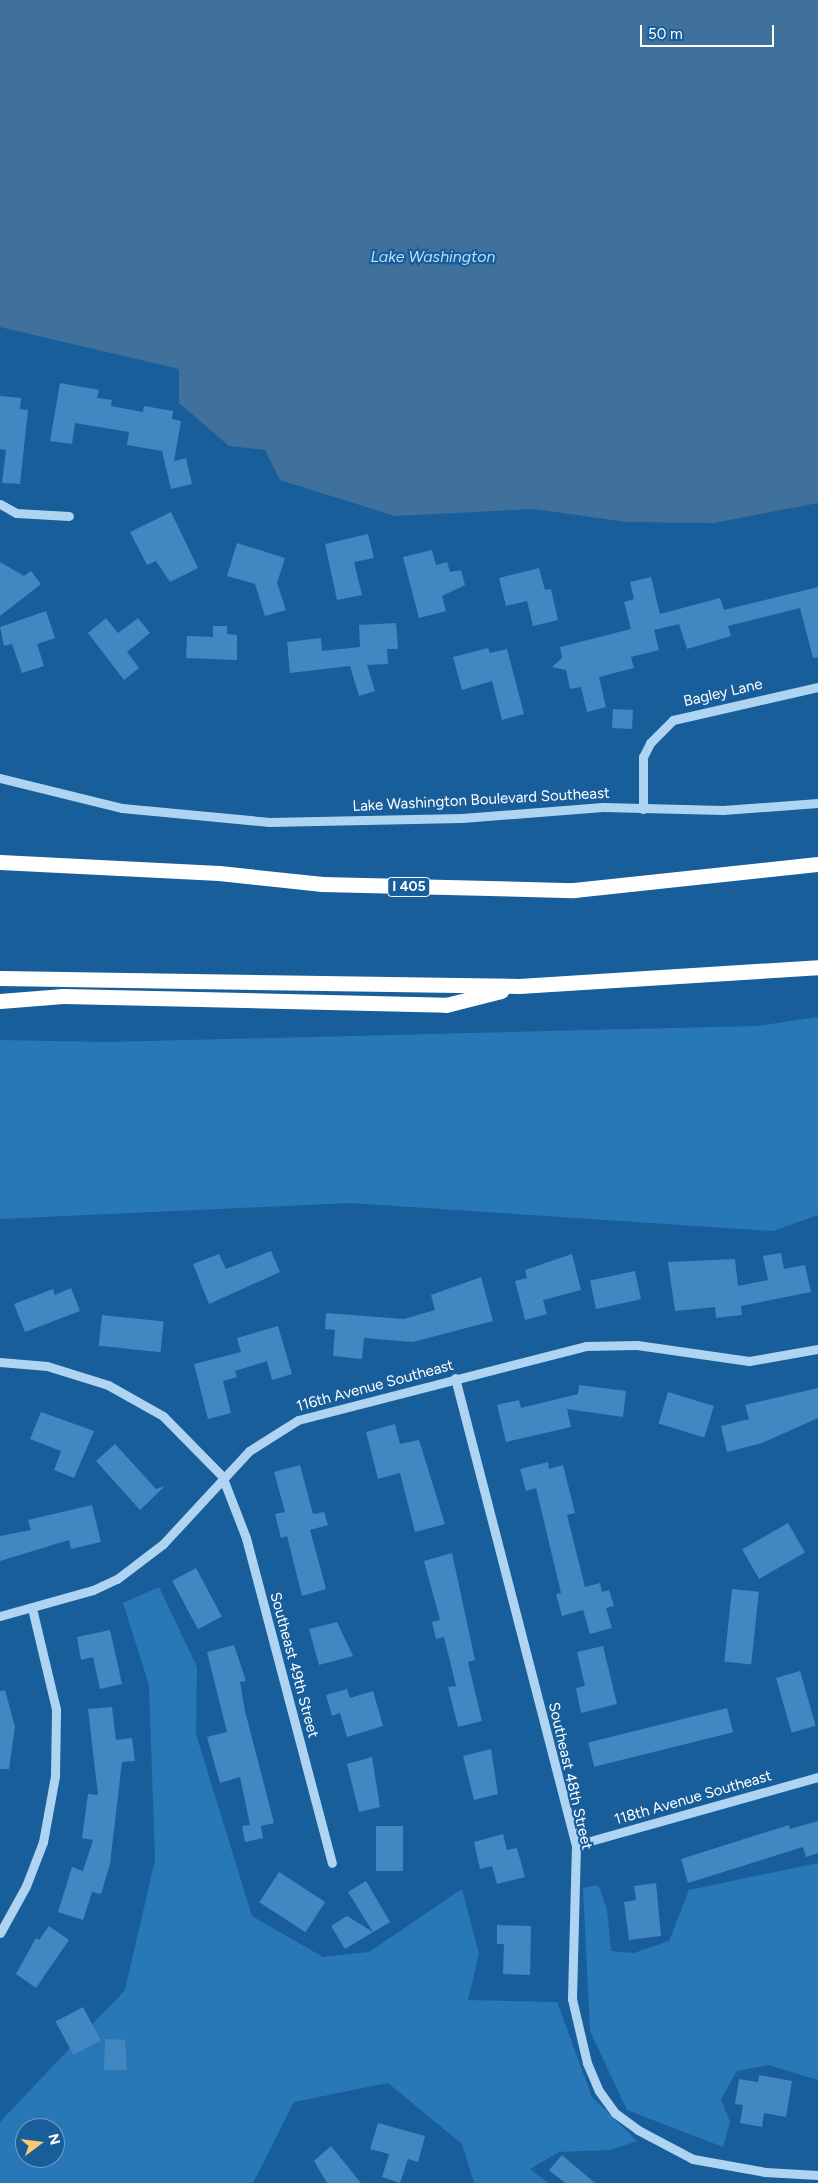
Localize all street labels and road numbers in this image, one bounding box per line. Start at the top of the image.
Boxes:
street label: Bagley Lane [682,675,764,711]
street label: Lake Washington Boulevard Southeast [352,784,610,816]
road number: I 405 [386,876,432,899]
street label: 116th Avenue Southeast [294,1356,456,1416]
street label: Southeast 49th Street [266,1590,322,1740]
street label: Southeast 48th Street [544,1701,596,1851]
street label: 118th Avenue Southeast [612,1767,774,1829]

